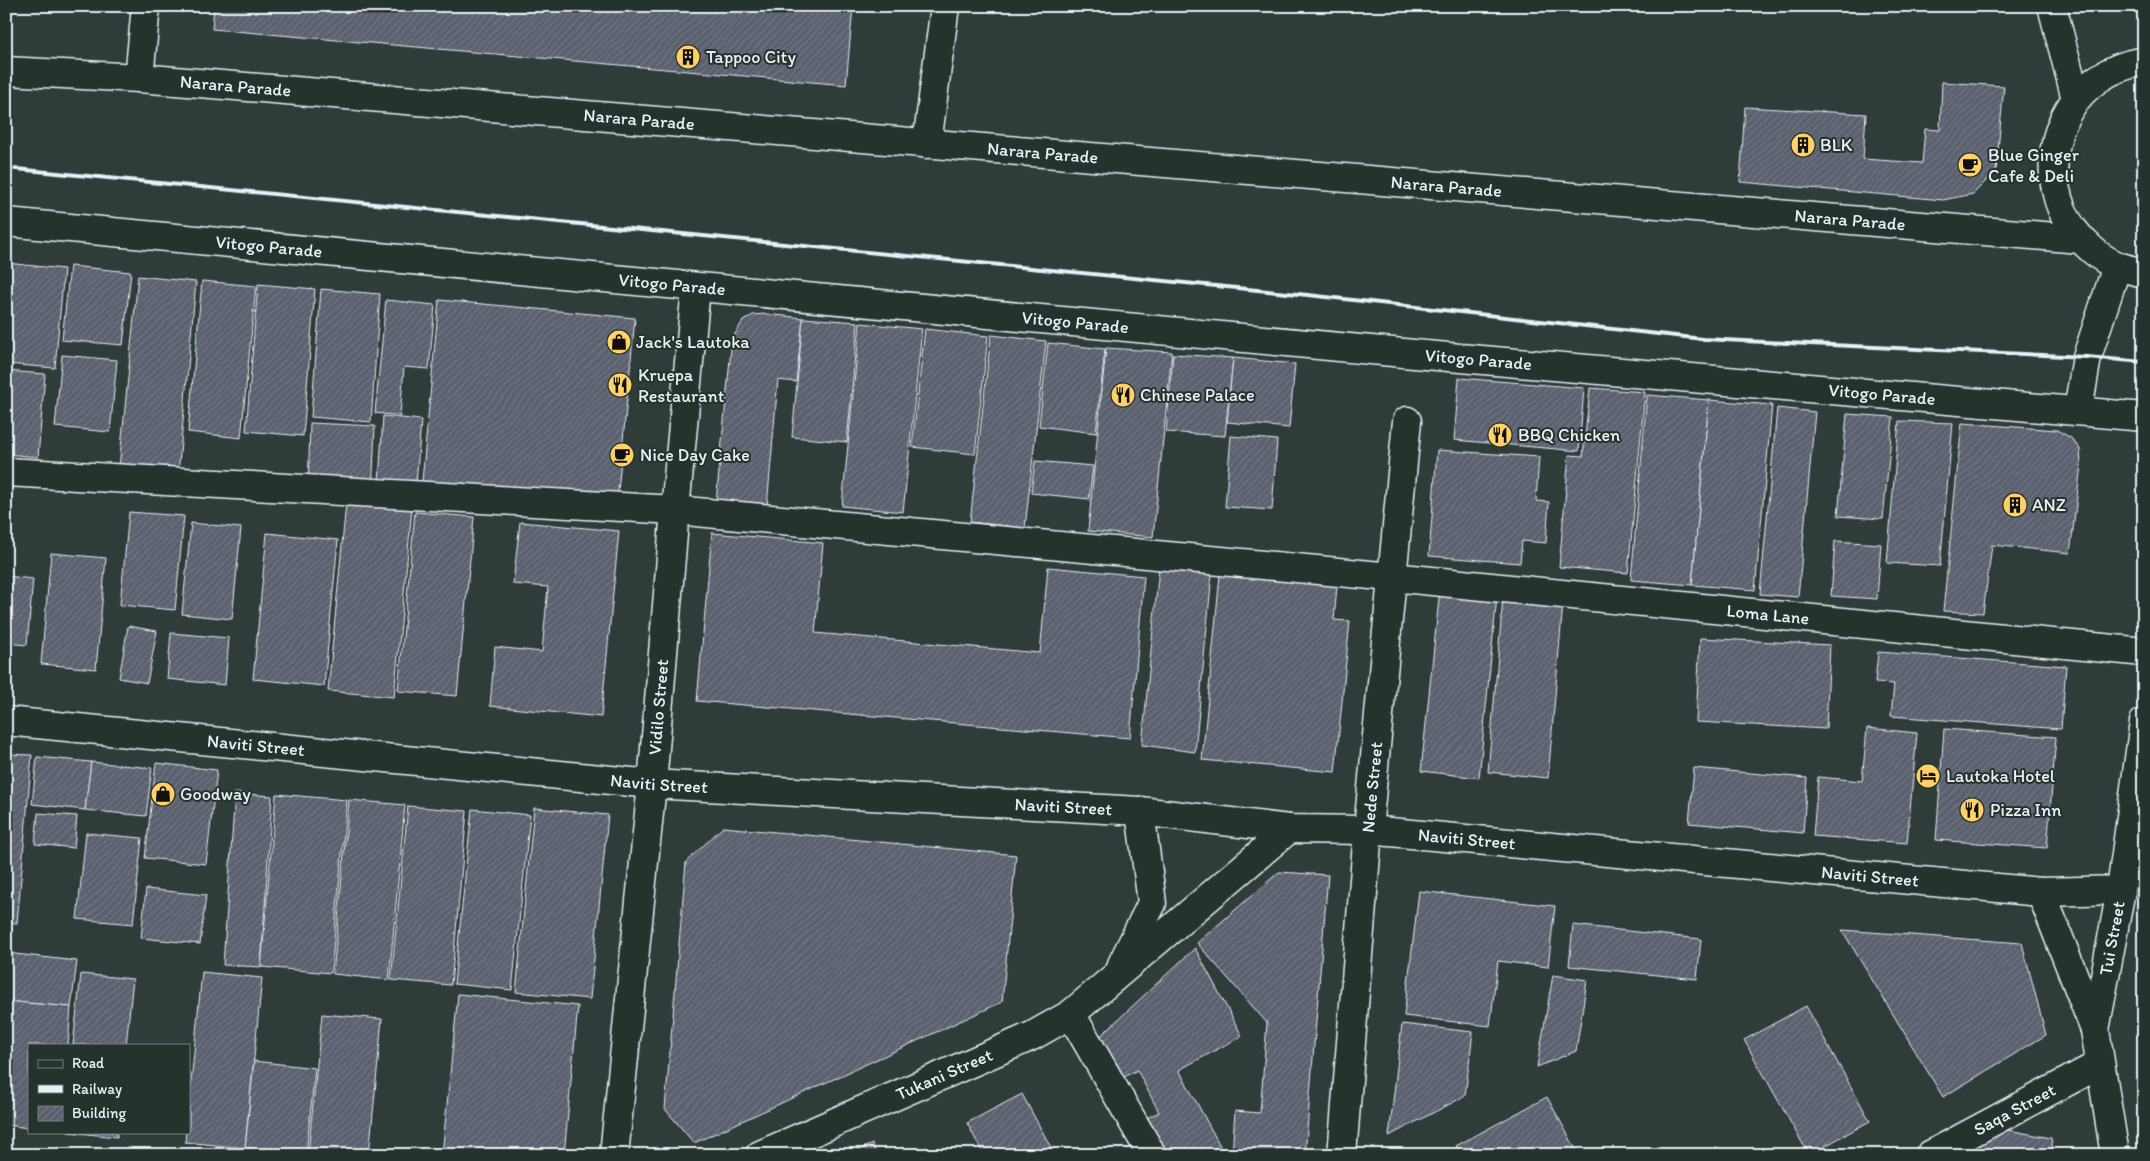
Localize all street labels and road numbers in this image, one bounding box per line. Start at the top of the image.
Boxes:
street label: Narara Parade [179,70,292,102]
street label: Narara Parade [583,104,696,135]
street label: Narara Parade [986,137,1099,169]
street label: Narara Parade [1390,171,1503,202]
street label: Narara Parade [1793,204,1906,235]
street label: Vitogo Parade [214,231,323,263]
street label: Vitogo Parade [618,268,727,300]
street label: Vitogo Parade [1021,306,1130,338]
street label: Vitogo Parade [1424,344,1533,375]
street label: Vitogo Parade [1828,379,1936,410]
street label: Loma Lane [1726,599,1810,630]
street label: Vidilo Street [643,658,673,756]
street label: Naviti Street [206,730,306,761]
street label: Nede Street [1357,740,1387,834]
street label: Naviti Street [609,769,709,798]
street label: Naviti Street [1014,793,1113,820]
street label: Naviti Street [1417,824,1517,855]
street label: Naviti Street [1820,861,1920,892]
street label: Tui Street [2094,899,2130,977]
street label: Tukani Street [892,1044,996,1105]
street label: Saqa Street [1970,1079,2060,1141]

